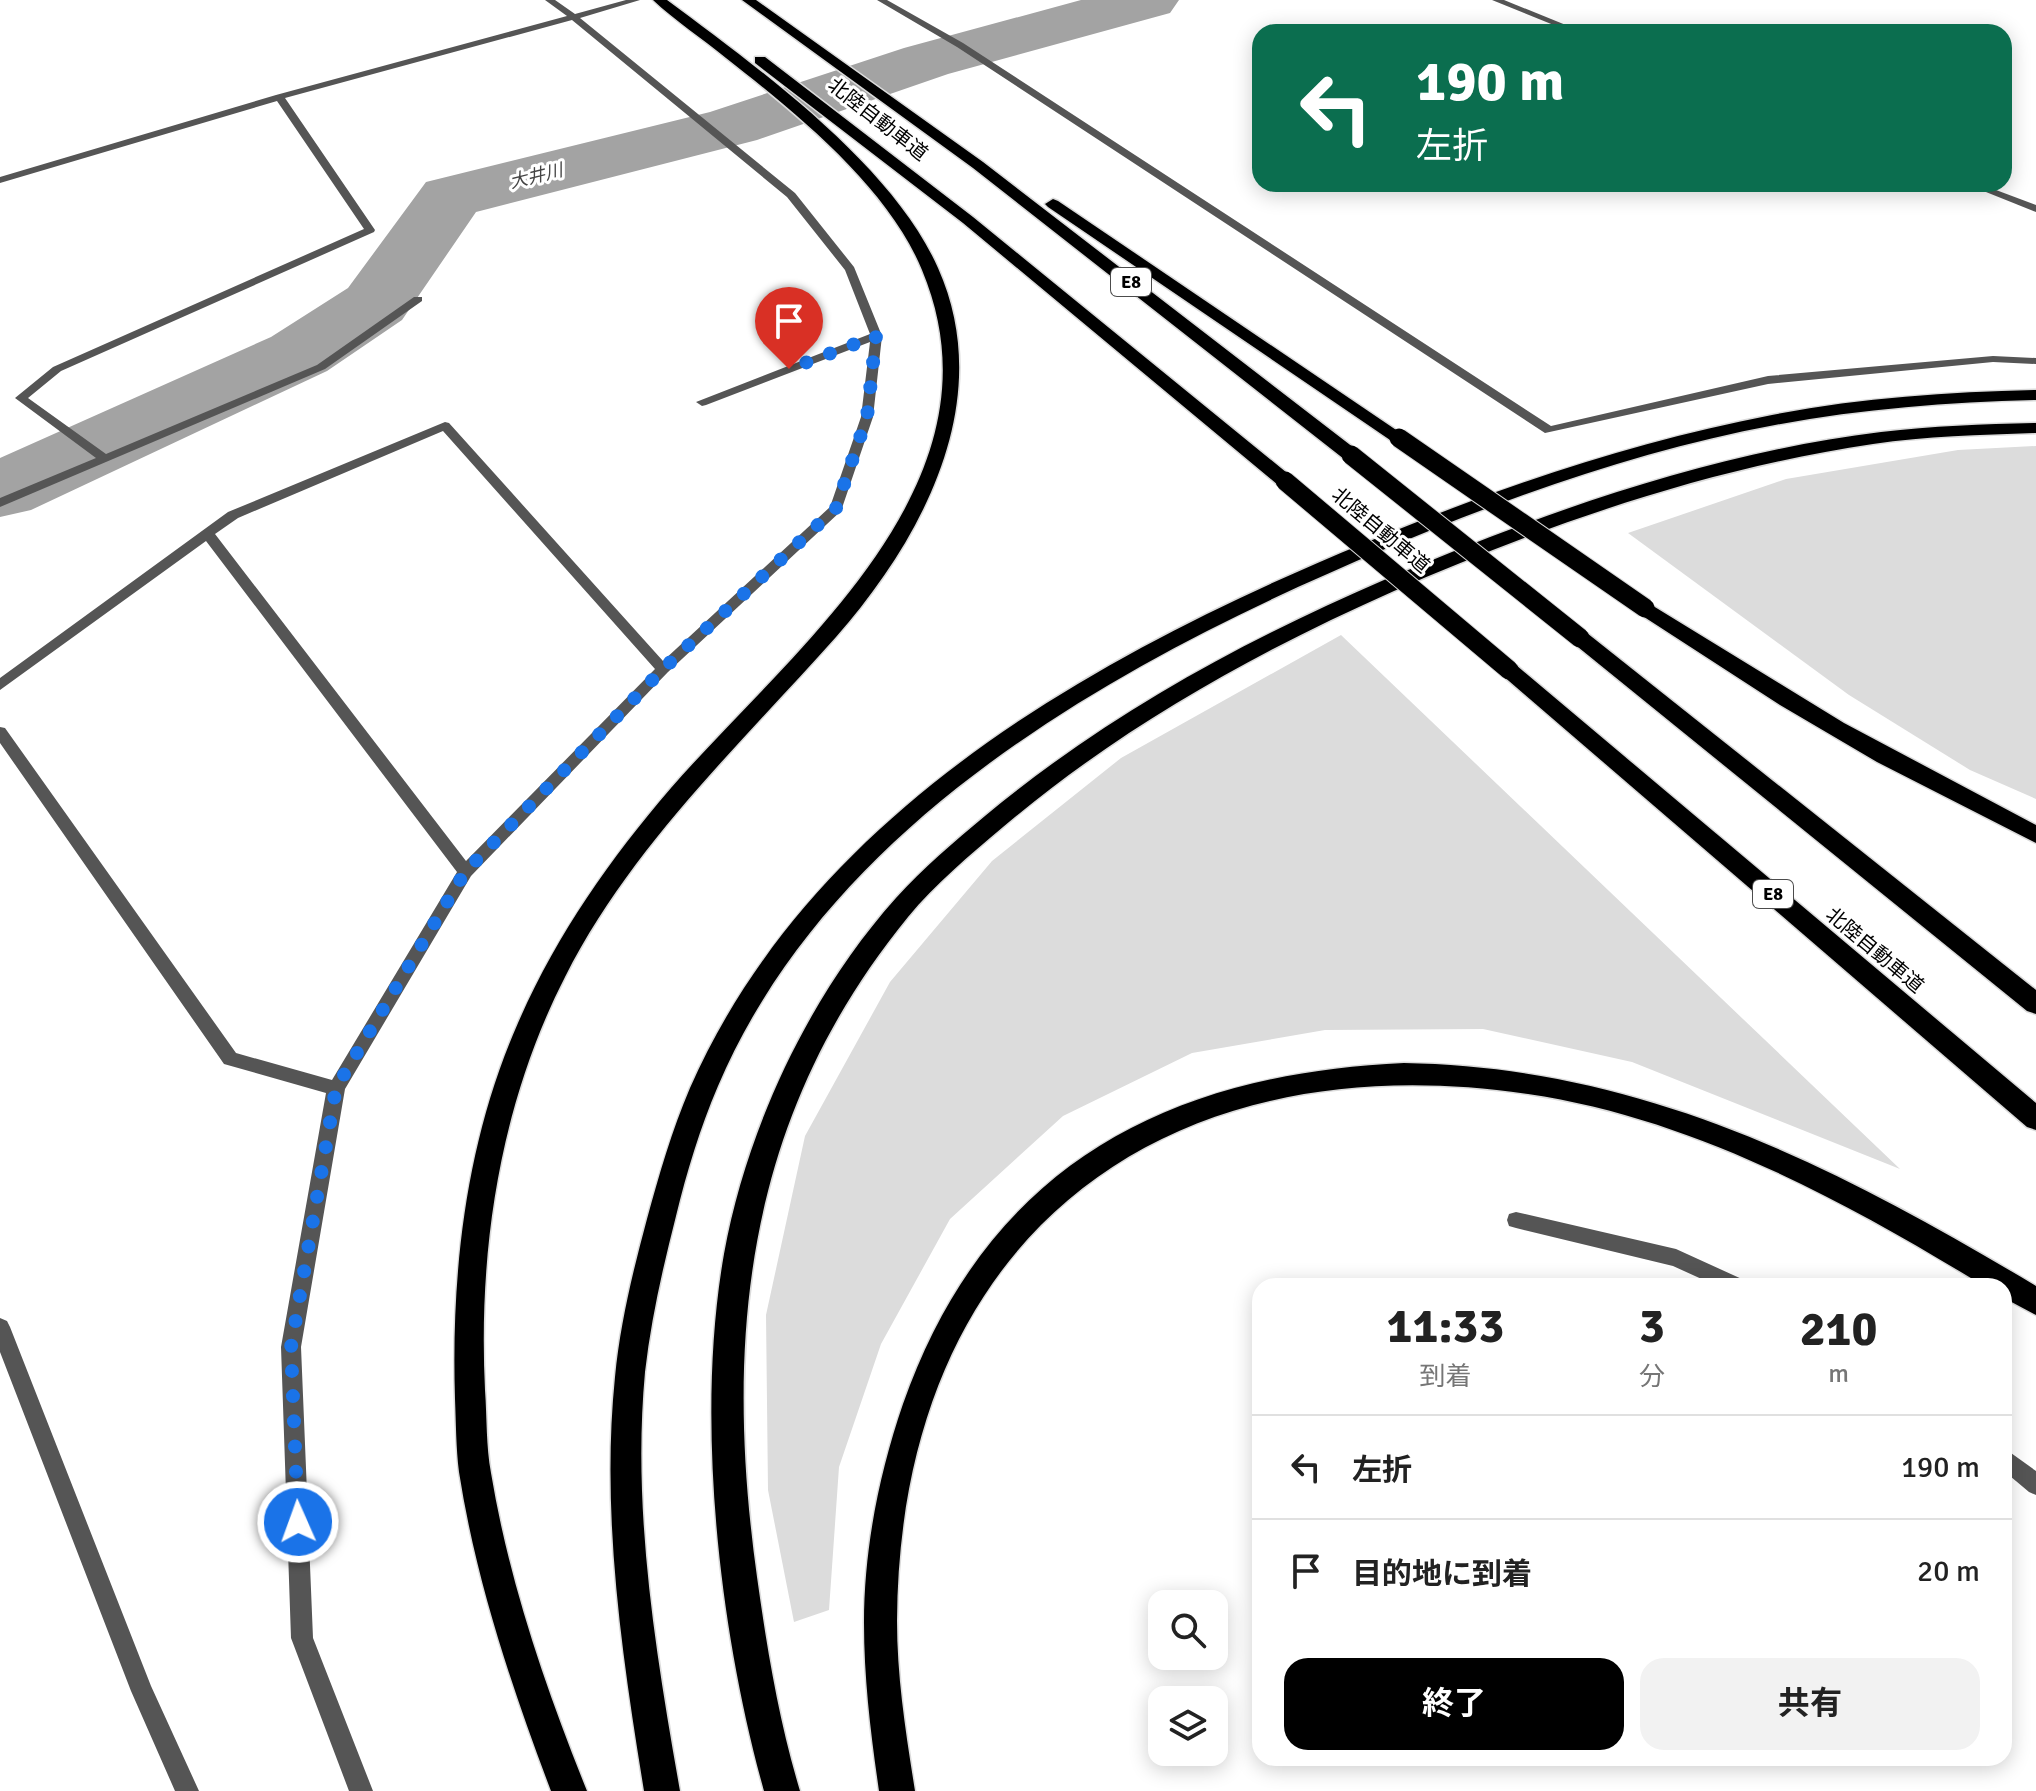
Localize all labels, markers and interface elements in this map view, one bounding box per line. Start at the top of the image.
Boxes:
text: 190 m [1416,47,1564,116]
icon: left [1284,56,1388,160]
street label: 北陸自動車道 [823,73,933,166]
text: 左折 [1416,124,1488,169]
water label: 大井川 [507,158,567,193]
road number: E8 [1111,268,1151,296]
pin [755,287,823,369]
icon: arrive [767,299,811,343]
street label: 北陸自動車道 [1327,482,1435,579]
road number: E8 [1753,880,1793,908]
street label: 北陸自動車道 [1821,902,1929,999]
text: 11:33 [1387,1297,1504,1356]
text: 3 [1639,1297,1665,1356]
text: 210 [1800,1300,1877,1359]
text: m [1828,1358,1849,1390]
text: 到着 [1420,1361,1472,1393]
text: 分 [1639,1361,1665,1393]
icon: left [1284,1445,1328,1489]
text: 190 m [1901,1449,1980,1486]
text: 左折 [1352,1452,1412,1489]
position arrow [256,1480,340,1564]
icon: arrive [1284,1549,1328,1593]
text: 20 m [1917,1553,1980,1590]
text: 目的地に到着 [1352,1556,1532,1593]
map controls [1148,1590,1228,1766]
button: search [1148,1590,1228,1670]
button: 終了 [1284,1658,1624,1750]
button: 共有 [1640,1658,1980,1750]
button: layers [1148,1686,1228,1766]

